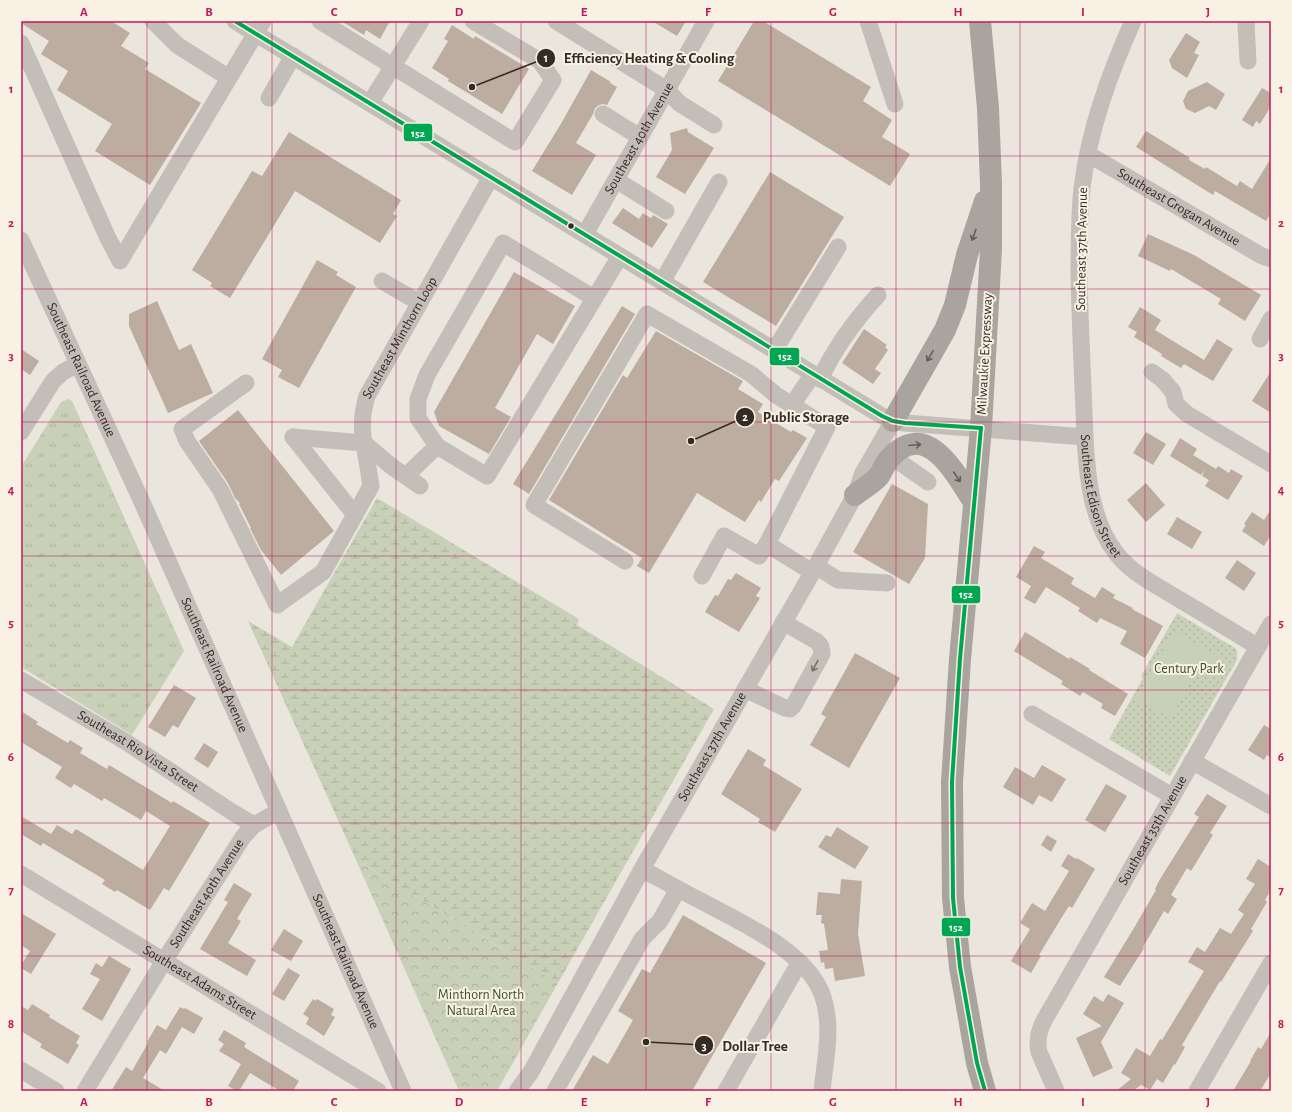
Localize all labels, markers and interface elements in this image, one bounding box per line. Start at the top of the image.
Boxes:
text: A [80,6,88,19]
text: B [205,6,213,19]
text: C [331,6,338,19]
text: D [455,6,464,19]
text: E [581,6,588,19]
text: F [705,6,712,19]
text: G [829,6,837,19]
text: H [953,6,963,19]
text: I [1081,6,1085,19]
text: J [1206,6,1210,19]
callout: Efficiency Heating & Cooling [536,45,742,72]
text: Efficiency Heating & Cooling [564,51,735,66]
text: 1 [544,52,548,64]
street label: Southeast 40th Avenue [602,80,677,197]
text: 1 [9,83,13,96]
text: 1 [1279,83,1283,96]
line badge: 152 [403,123,433,142]
text: 152 [411,128,425,139]
street label: Southeast Grogan Avenue [1115,166,1242,249]
street label: Southeast 37th Avenue [1074,187,1090,311]
text: 2 [8,217,14,230]
text: 2 [1278,217,1284,230]
unlabelled marker [566,221,576,231]
one-way arrow [970,228,977,241]
street label: Southeast Minthorn Loop [360,275,440,401]
street label: Milwaukie Expressway [975,293,995,415]
street label: Southeast Railroad Avenue [44,301,118,439]
line badge: 152 [769,347,800,366]
text: 3 [8,350,14,363]
one-way arrow [926,350,934,362]
text: 3 [1278,350,1284,363]
text: 152 [778,351,792,362]
callout: Public Storage [735,404,857,431]
text: Public Storage [763,410,849,425]
text: 2 [742,411,748,423]
street label: Southeast Edison Street [1078,434,1124,561]
one-way arrow [908,442,921,449]
one-way arrow [954,471,962,483]
text: 4 [8,484,15,497]
text: 4 [1278,484,1285,497]
line badge: 152 [951,585,981,604]
text: 152 [959,589,973,600]
street label: Southeast Railroad Avenue [178,595,250,735]
text: 5 [8,617,14,630]
text: 5 [1278,617,1284,630]
one-way arrow [811,660,818,672]
park label: Century Park [1154,662,1224,676]
street label: Southeast 37th Avenue [675,690,749,804]
street label: Southeast Rio Vista Street [75,708,201,795]
text: 6 [8,751,14,764]
text: 6 [1278,751,1284,764]
street label: Southeast 35th Avenue [1116,773,1190,888]
street label: Southeast 40th Avenue [167,837,247,951]
text: 7 [8,884,14,897]
text: 7 [1278,884,1284,897]
street label: Southeast Railroad Avenue [310,892,382,1031]
line badge: 152 [941,917,971,937]
text: 152 [949,922,963,933]
street label: Southeast Adams Street [140,943,259,1023]
park label: Minthorn North Natural Area [438,988,524,1018]
text: 8 [8,1018,14,1031]
text: 8 [1278,1018,1284,1031]
callout: Dollar Tree [694,1032,796,1059]
text: Dollar Tree [722,1039,788,1054]
text: 3 [701,1040,707,1052]
text: A [80,1096,88,1109]
text: B [205,1096,213,1109]
text: C [331,1096,338,1109]
text: D [455,1096,464,1109]
text: E [581,1096,588,1109]
text: F [705,1096,712,1109]
text: G [829,1096,837,1109]
text: H [953,1096,963,1109]
text: I [1081,1096,1085,1109]
text: J [1206,1096,1210,1109]

